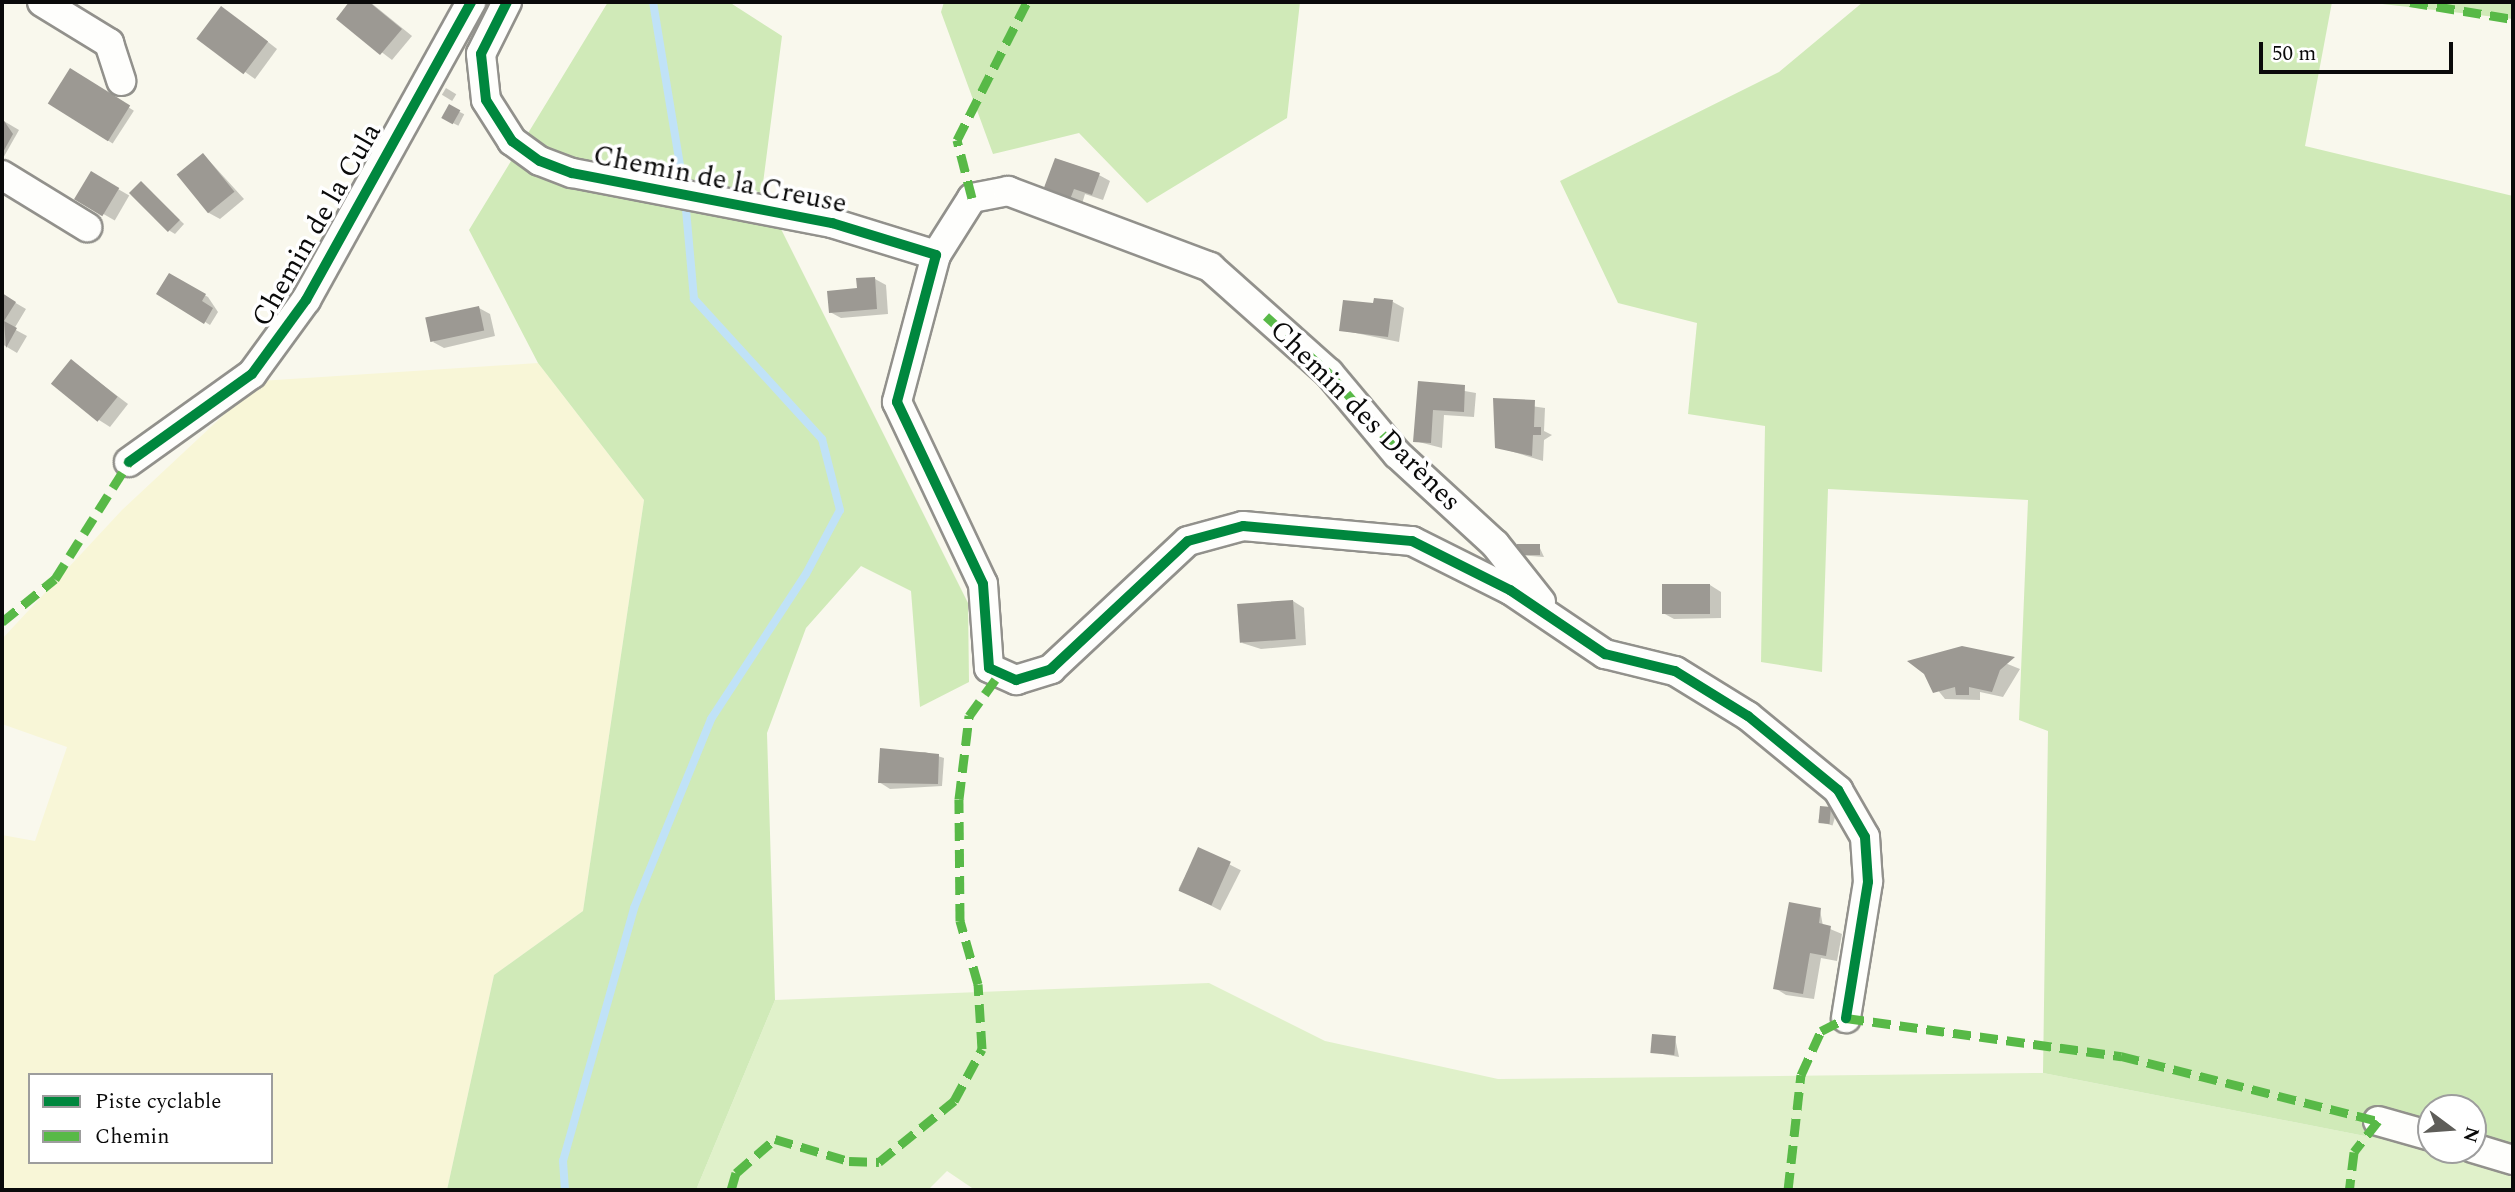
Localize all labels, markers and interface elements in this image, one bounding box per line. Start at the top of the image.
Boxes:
scale bar [2263,28,2457,72]
text: 50 m [2272,38,2316,70]
street label: Chemin de la Cula [245,117,389,333]
street label: Chemin de la Creuse [590,139,850,221]
street label: Chemin des Darènes [1262,313,1468,519]
legend [28,1073,273,1164]
text: Piste cyclable [95,1086,221,1118]
north arrow [2417,1094,2487,1164]
text: Chemin [95,1121,169,1153]
text: N [2455,1123,2487,1146]

